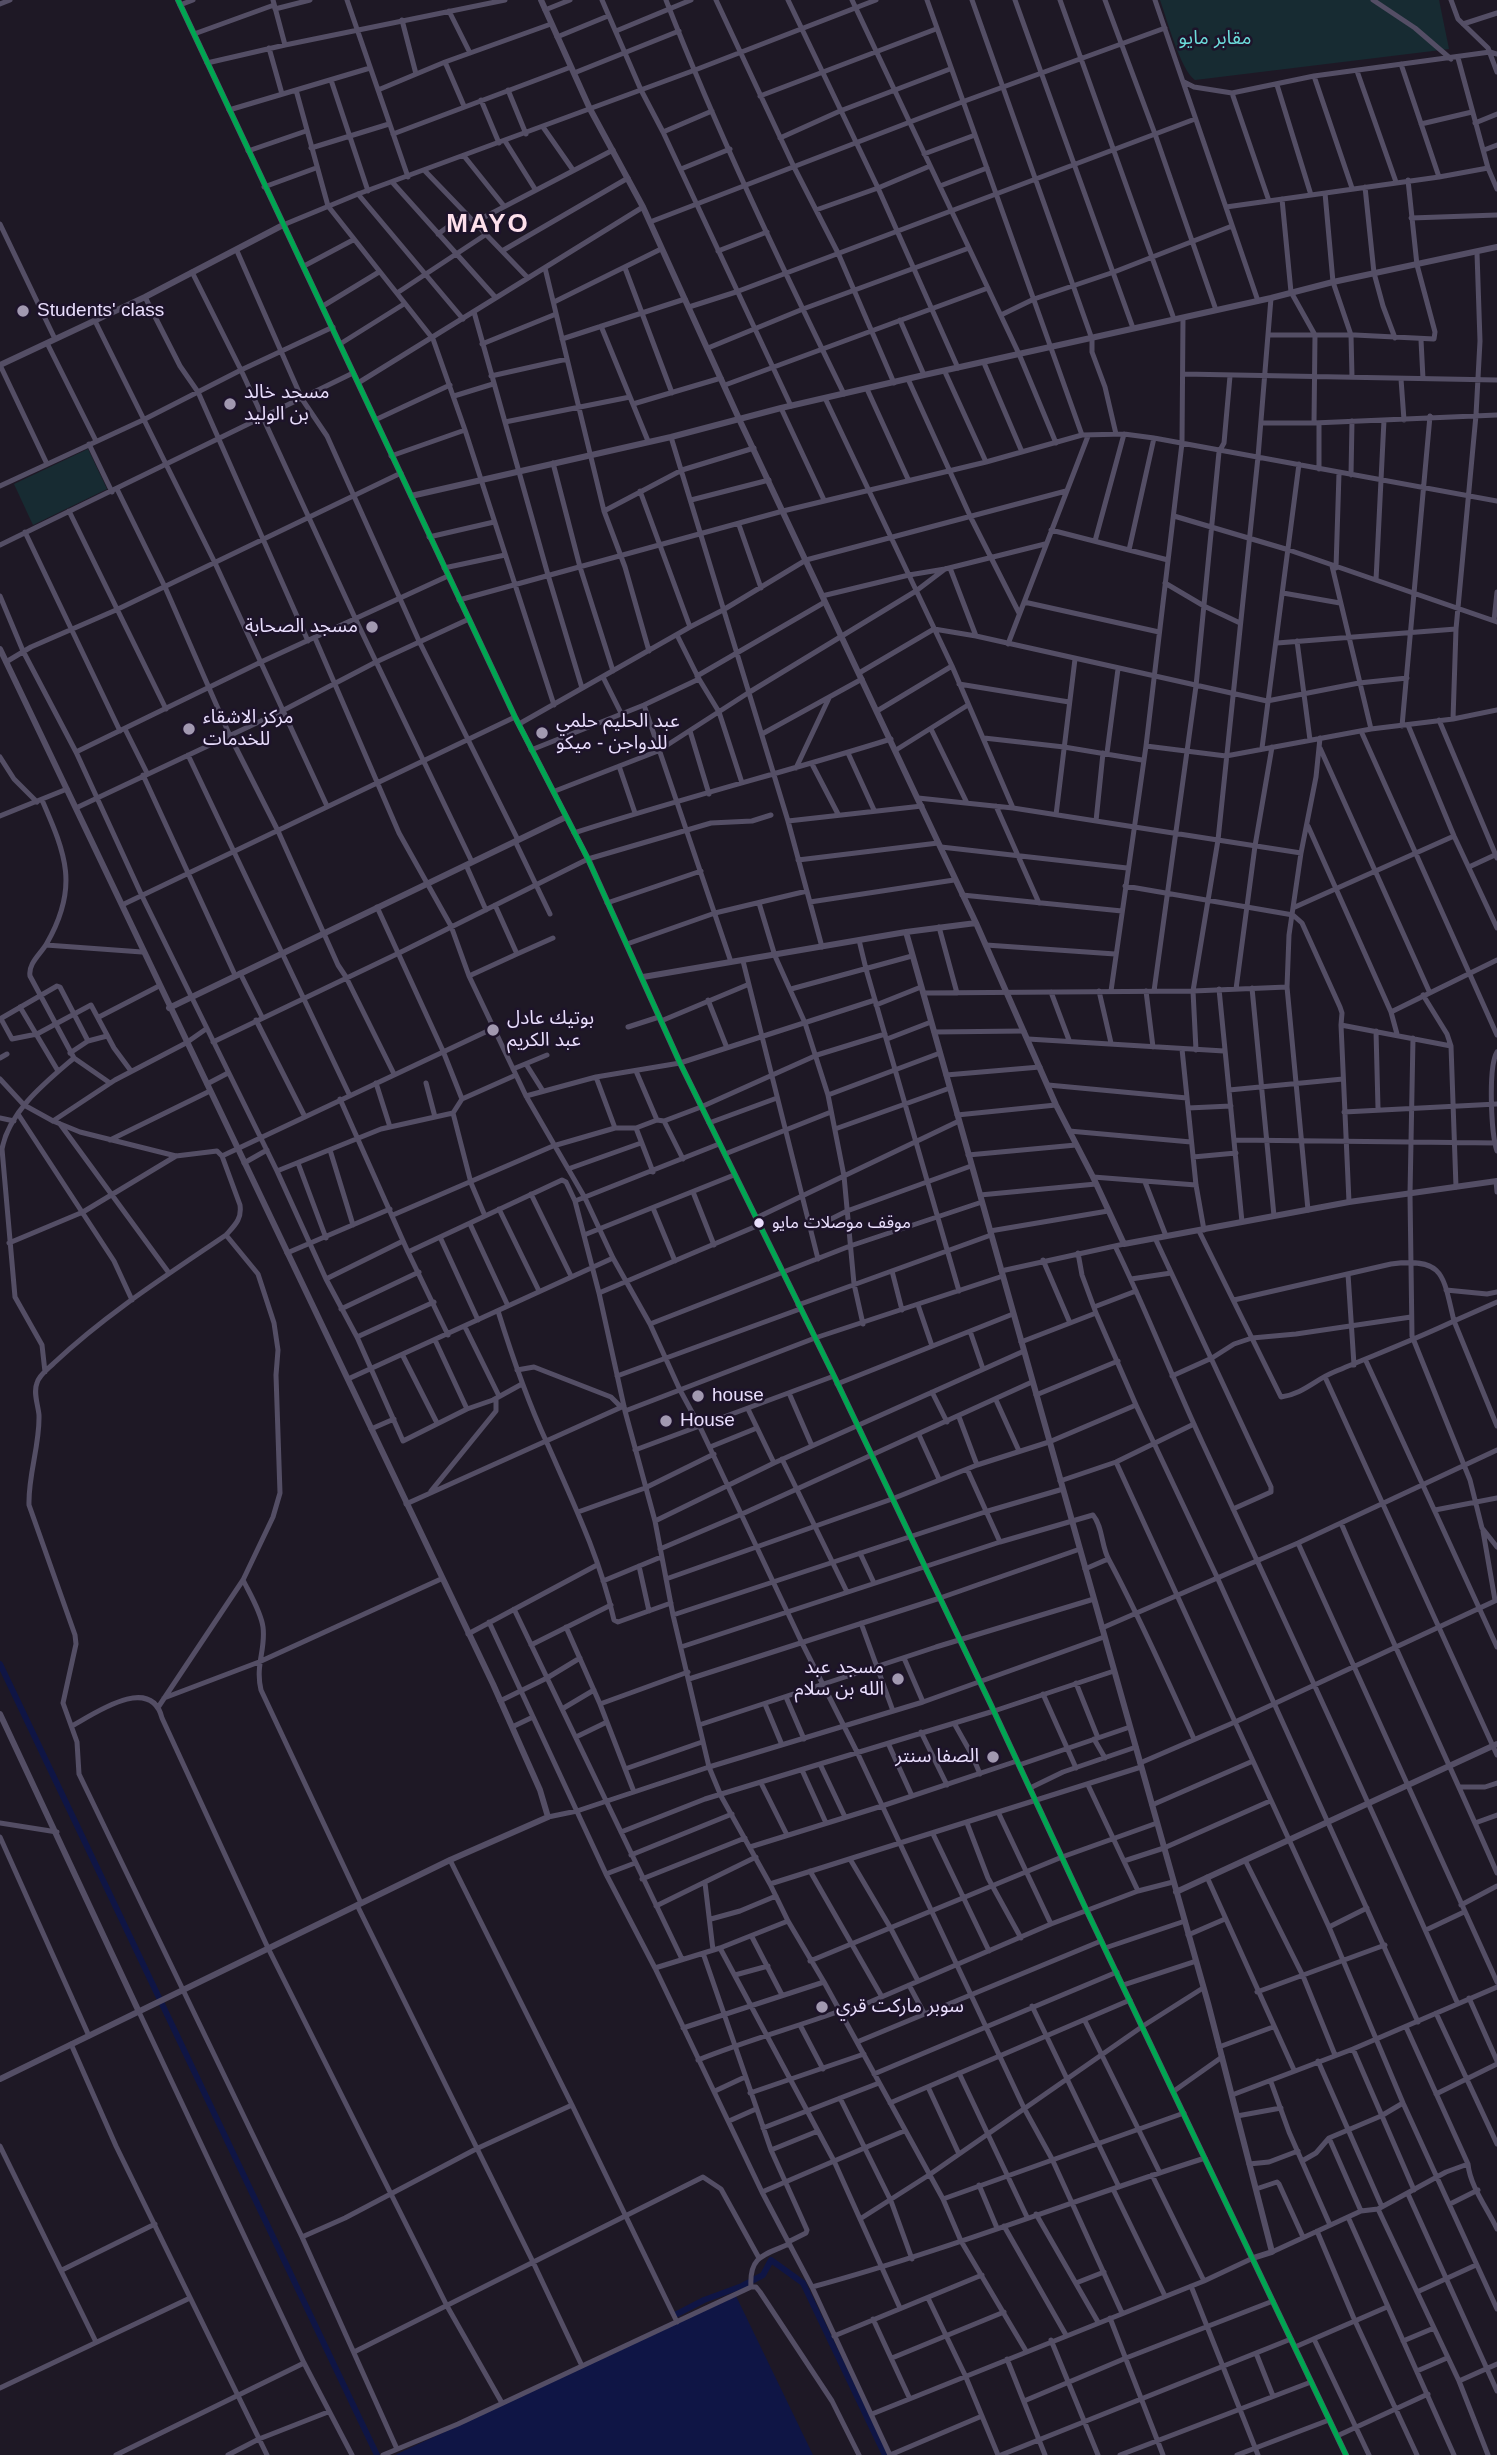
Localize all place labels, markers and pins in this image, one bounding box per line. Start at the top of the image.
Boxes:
place label: Students' class [37,300,164,322]
marker: Students' class [15,303,31,319]
place label: مسجد خالد بن الوليد [244,382,329,426]
marker: مسجد خالد بن الوليد [222,396,238,412]
place label: مسجد الصحابة [245,616,358,638]
marker: مسجد الصحابة [364,619,380,635]
place label: مركز الاشقاء للخدمات [203,707,294,751]
place label: عبد الحليم حلمي للدواجن - ميكو [556,711,680,755]
marker: مركز الاشقاء للخدمات [181,721,197,737]
marker: عبد الحليم حلمي للدواجن - ميكو [534,725,550,741]
place label: بوتيك عادل عبد الكريم [507,1008,594,1052]
marker: بوتيك عادل عبد الكريم [485,1022,501,1038]
place label: موقف موصلات مايو [772,1213,911,1233]
marker: موقف موصلات مايو [752,1216,766,1230]
place label: house [712,1385,764,1407]
marker: house [690,1388,706,1404]
place label: House [680,1410,735,1432]
marker: House [658,1413,674,1429]
place label: مسجد عبد الله بن سلام [795,1657,884,1701]
marker: مسجد عبد الله بن سلام [890,1671,906,1687]
place label: الصفا سنتر [895,1746,979,1768]
marker: الصفا سنتر [985,1749,1001,1765]
place label: سوبر ماركت قري [836,1996,964,2018]
marker: سوبر ماركت قري [814,1999,830,2015]

